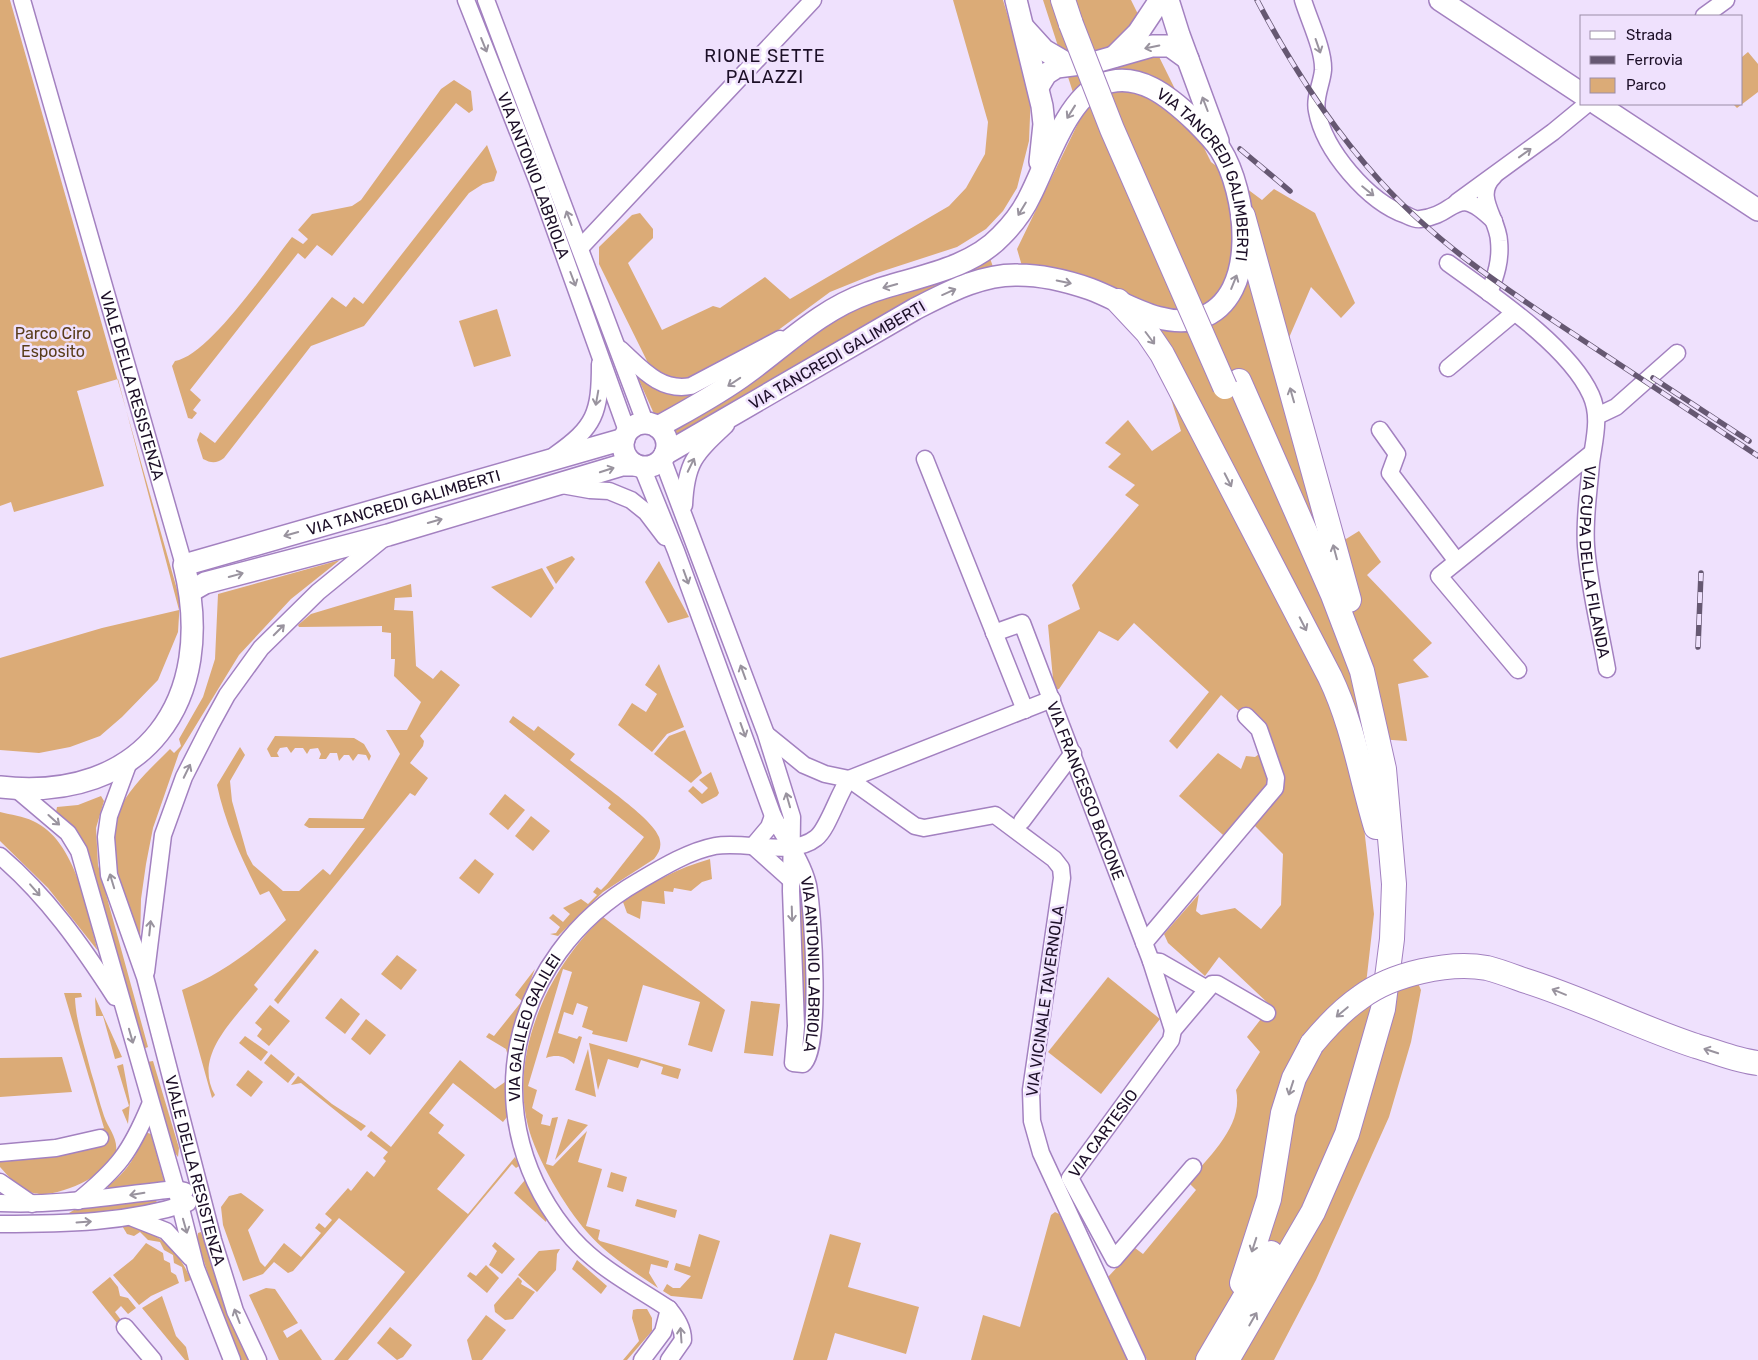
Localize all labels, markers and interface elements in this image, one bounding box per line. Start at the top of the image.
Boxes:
legend [1580,15,1743,105]
text: Strada [1626,26,1672,44]
one-way arrow [480,37,489,53]
one-way arrow [1314,38,1323,54]
one-way arrow [1144,42,1160,52]
district label: RIONE SETTE PALAZZI [704,45,826,88]
text: Ferrovia [1626,51,1683,69]
text: Parco [1626,76,1666,94]
street label: VIA TANCREDI GALIMBERTI [1153,84,1253,263]
street label: VIA ANTONIO LABRIOLA [494,89,574,261]
one-way arrow [1200,97,1209,112]
one-way arrow [1066,105,1076,119]
one-way arrow [1518,148,1532,158]
one-way arrow [1361,185,1374,196]
one-way arrow [1017,202,1027,216]
one-way arrow [564,211,573,226]
one-way arrow [569,271,578,286]
one-way arrow [1230,275,1239,290]
one-way arrow [1055,278,1071,287]
one-way arrow [883,281,899,291]
one-way arrow [941,287,956,296]
street label: VIALE DELLA RESISTENZA [96,289,169,483]
street label: VIA TANCREDI GALIMBERTI [745,297,929,413]
park label: Parco Ciro Esposito [15,324,91,361]
one-way arrow [1145,331,1156,344]
one-way arrow [728,377,742,387]
one-way arrow [1287,388,1296,404]
one-way arrow [592,390,602,406]
one-way arrow [687,458,696,473]
street label: VIA TANCREDI GALIMBERTI [304,465,502,539]
one-way arrow [599,465,614,474]
street label: VIA CUPA DELLA FILANDA [1576,465,1614,660]
one-way arrow [1224,472,1233,487]
one-way arrow [426,516,442,526]
one-way arrow [283,530,299,540]
one-way arrow [1330,544,1340,560]
one-way arrow [228,569,244,579]
one-way arrow [682,569,691,584]
one-way arrow [1299,616,1308,631]
one-way arrow [272,625,284,637]
one-way arrow [738,665,747,680]
street label: VIA FRANCESCO BACONE [1043,698,1129,883]
one-way arrow [739,721,748,737]
one-way arrow [183,764,192,779]
one-way arrow [782,792,792,808]
one-way arrow [47,814,60,826]
one-way arrow [106,873,116,889]
street label: VIA ANTONIO LABRIOLA [797,874,824,1055]
one-way arrow [29,883,41,896]
street label: VIA VICINALE TAVERNOLA [1022,904,1068,1098]
one-way arrow [787,906,796,922]
one-way arrow [145,920,155,936]
street label: VIA GALILEO GALILEI [504,950,564,1102]
one-way arrow [1552,987,1567,996]
one-way arrow [1336,1006,1349,1017]
one-way arrow [126,1027,136,1043]
one-way arrow [1703,1045,1719,1055]
street label: VIALE DELLA RESISTENZA [161,1073,230,1268]
one-way arrow [1286,1079,1295,1095]
street label: VIA CARTESIO [1064,1085,1141,1181]
one-way arrow [129,1190,145,1200]
one-way arrow [75,1217,91,1226]
one-way arrow [180,1217,190,1233]
one-way arrow [1249,1237,1259,1253]
one-way arrow [232,1309,241,1324]
one-way arrow [1248,1312,1258,1326]
one-way arrow [676,1327,685,1343]

